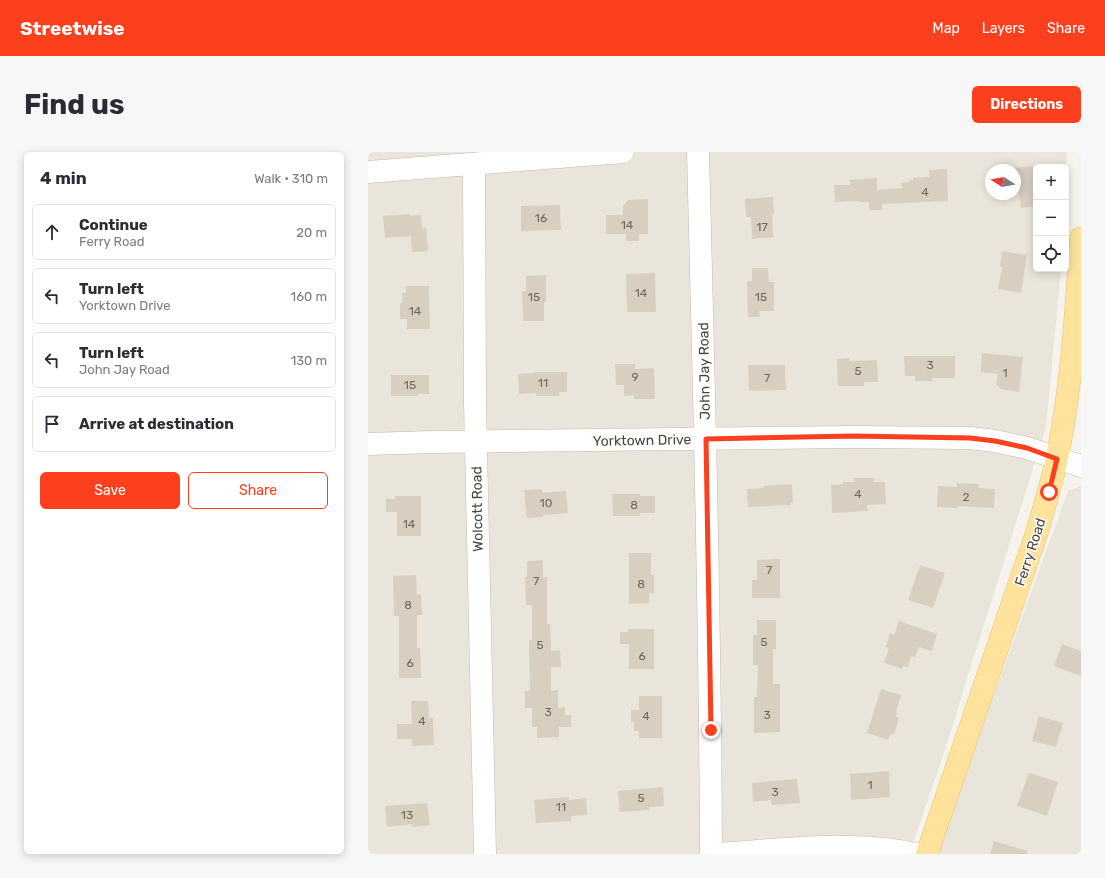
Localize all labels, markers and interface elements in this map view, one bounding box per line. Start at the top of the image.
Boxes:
text: Streetwise [20,17,125,40]
text: Map [933,20,960,37]
text: Layers [982,20,1025,37]
text: Share [1047,20,1085,37]
button: Directions [972,86,1081,123]
text: Find us [24,88,124,121]
north arrow [985,164,1021,200]
map controls [1033,164,1069,272]
button: + [1033,164,1069,200]
text: 4 min [40,168,87,188]
text: Walk · 310 m [254,171,328,186]
house number: 4 [921,185,929,199]
button: − [1033,200,1069,236]
house number: 16 [535,211,547,225]
text: Continue [79,216,148,234]
house number: 14 [621,218,634,232]
house number: 17 [756,220,768,234]
icon: ahead [41,221,63,243]
text: 20 m [296,225,327,240]
text: Ferry Road [79,234,144,249]
button: locate [1033,236,1069,272]
text: Turn left [79,280,144,298]
icon: left [41,285,63,307]
house number: 14 [635,286,648,300]
text: 160 m [291,289,327,304]
house number: 15 [528,290,540,304]
house number: 15 [755,290,767,304]
text: Yorktown Drive [79,298,171,313]
house number: 14 [409,304,422,318]
street label: John Jay Road [695,322,714,420]
text: Turn left [79,344,144,362]
icon: left [41,349,63,371]
text: 130 m [291,353,327,368]
house number: 3 [926,358,934,372]
text: John Jay Road [79,362,170,377]
house number: 5 [854,364,862,378]
house number: 1 [1002,366,1008,380]
house number: 9 [631,370,639,384]
house number: 7 [764,371,770,385]
house number: 11 [538,376,548,390]
house number: 15 [404,378,416,392]
icon: arrive [41,413,63,435]
text: Arrive at destination [79,415,234,433]
street label: Yorktown Drive [593,431,692,450]
street label: Wolcott Road [468,466,487,552]
button: Save [40,472,180,509]
button: Share [188,472,328,509]
route start [1040,483,1058,501]
house number: 4 [854,487,862,501]
house number: 2 [962,490,970,504]
house number: 10 [540,496,552,510]
house number: 8 [630,498,638,512]
street label: Ferry Road [1012,516,1049,588]
house number: 14 [403,517,416,531]
house number: 7 [766,563,772,577]
house number: 7 [533,574,539,588]
house number: 8 [637,577,645,591]
house number: 8 [404,598,412,612]
house number: 5 [760,635,768,649]
house number: 5 [536,638,544,652]
house number: 6 [638,649,646,663]
house number: 6 [406,656,414,670]
house number: 3 [544,705,552,719]
house number: 3 [763,708,771,722]
house number: 4 [642,709,650,723]
house number: 4 [418,714,426,728]
route end [702,721,720,739]
house number: 1 [867,778,873,792]
house number: 3 [771,785,779,799]
house number: 5 [637,791,645,805]
house number: 11 [556,800,566,814]
house number: 13 [401,808,413,822]

